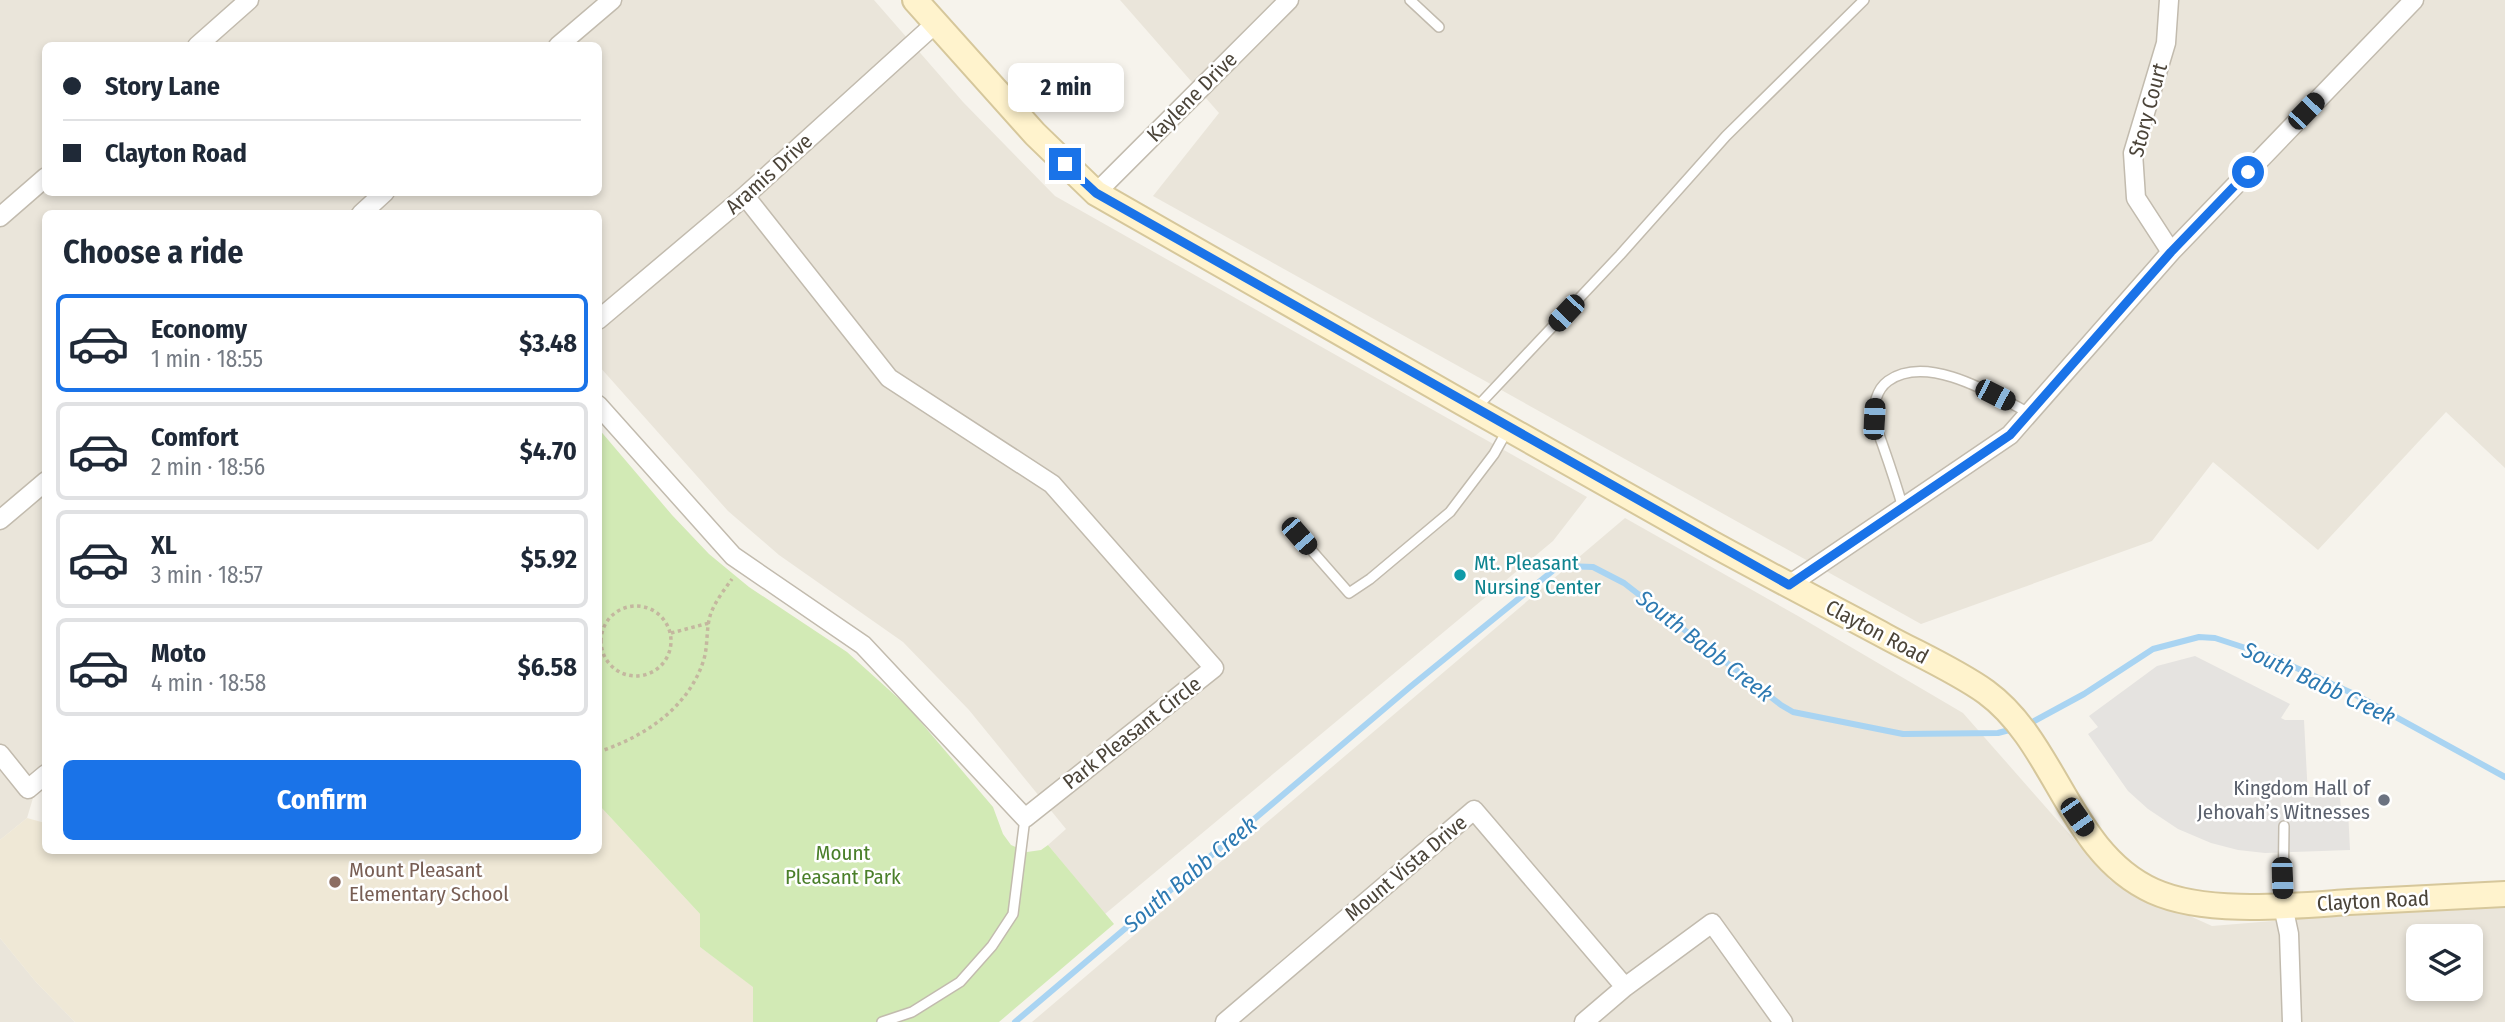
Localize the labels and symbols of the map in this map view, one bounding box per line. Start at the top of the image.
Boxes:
street label: Kaylene Drive [1141,46,1243,148]
street label: Story Court [2123,60,2173,160]
callout: 2 min [1007,62,1123,111]
car [2284,89,2329,133]
street label: Aramis Drive [720,128,818,220]
route end [1049,148,1081,180]
route start [2232,156,2264,188]
car [1544,290,1589,336]
car [1972,376,2019,414]
car [1863,397,1886,441]
car [1278,513,1321,559]
place label: Mt. Pleasant Nursing Center [1474,550,1602,600]
marker: Mt. Pleasant Nursing Center [1452,567,1468,583]
water label: South Babb Creek [1630,583,1779,708]
street label: Clayton Road [1821,594,1933,670]
water label: South Babb Creek [2237,635,2400,731]
street label: Park Pleasant Circle [1058,671,1206,795]
place label: Kingdom Hall of Jehovah’s Witnesses [2197,775,2372,825]
marker: Kingdom Hall of Jehovah’s Witnesses [2376,792,2392,808]
car [2057,794,2098,840]
street label: Mount Vista Drive [1340,809,1472,927]
water label: South Babb Creek [1117,810,1263,939]
park label: Mount Pleasant Park [785,840,901,890]
place label: Mount Pleasant Elementary School [349,857,509,907]
car [2271,857,2294,899]
marker: Mount Pleasant Elementary School [327,874,343,890]
street label: Clayton Road [2316,885,2430,917]

